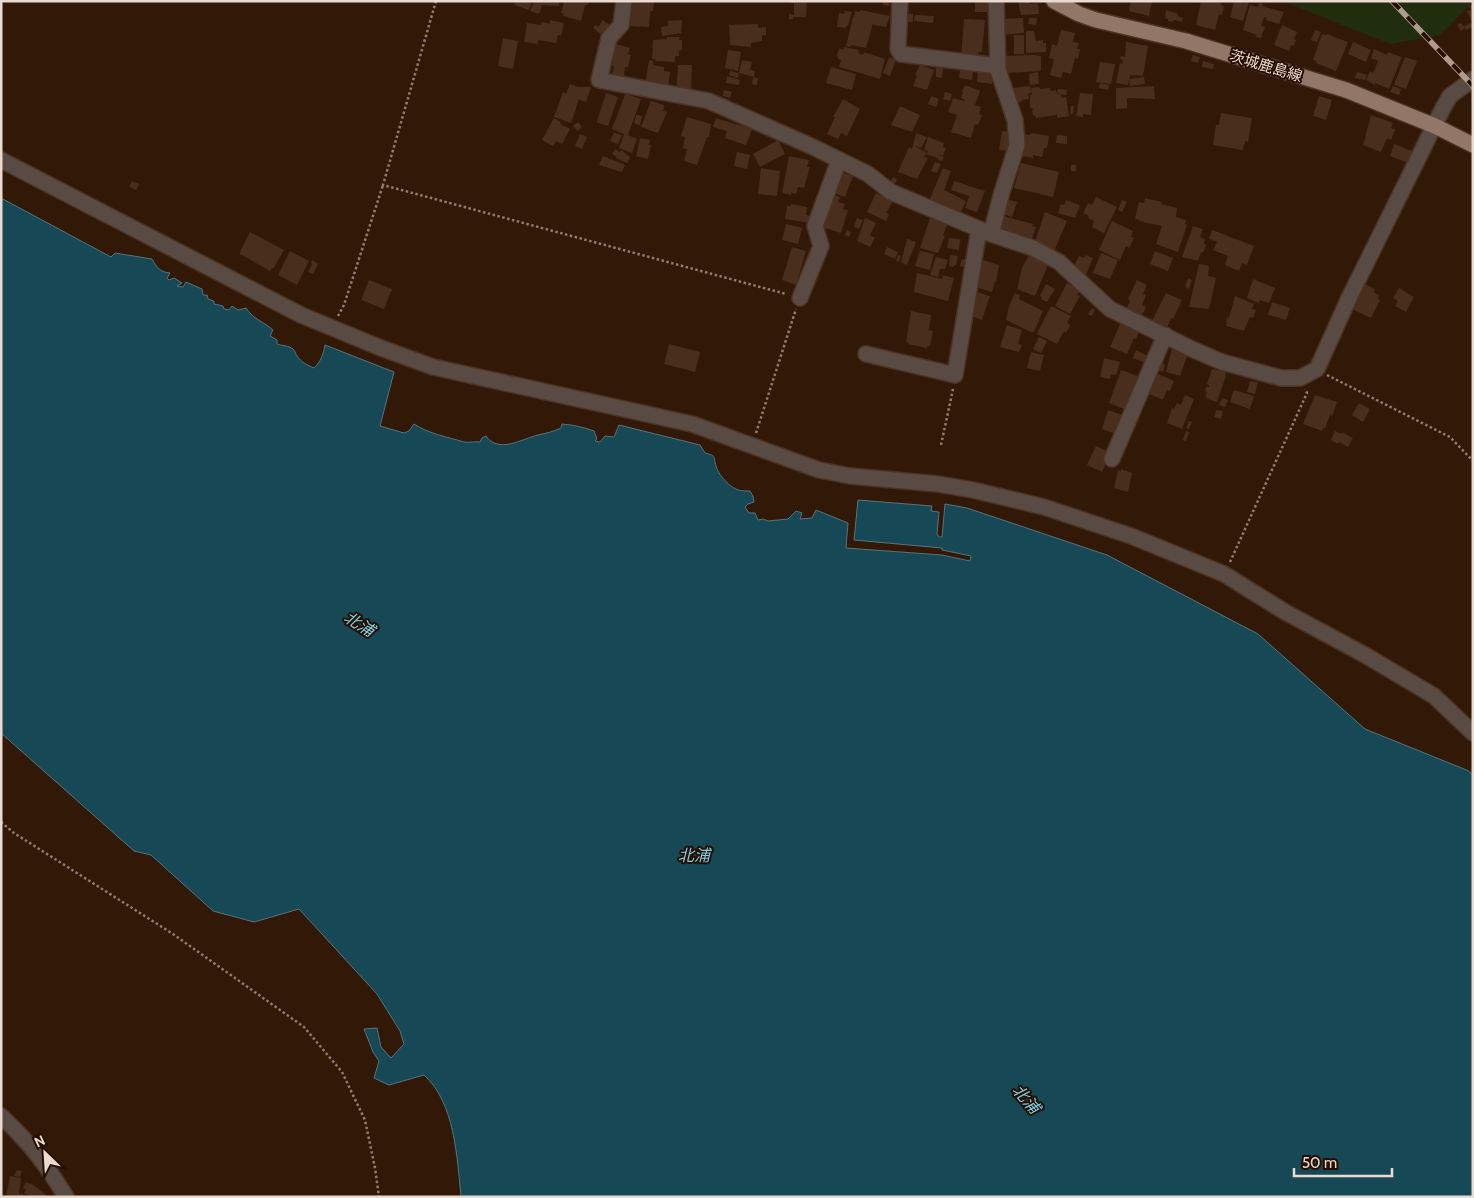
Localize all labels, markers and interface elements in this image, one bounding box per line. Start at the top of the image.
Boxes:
street label: 茨城鹿島線 [1227,46,1305,86]
water label: 北浦 [340,608,380,642]
water label: 北浦 [678,846,713,865]
water label: 北浦 [1008,1081,1046,1119]
north arrow [20,1128,70,1178]
text: N [31,1131,48,1151]
scale bar [1294,1146,1392,1178]
text: 50 m [1302,1154,1337,1172]

